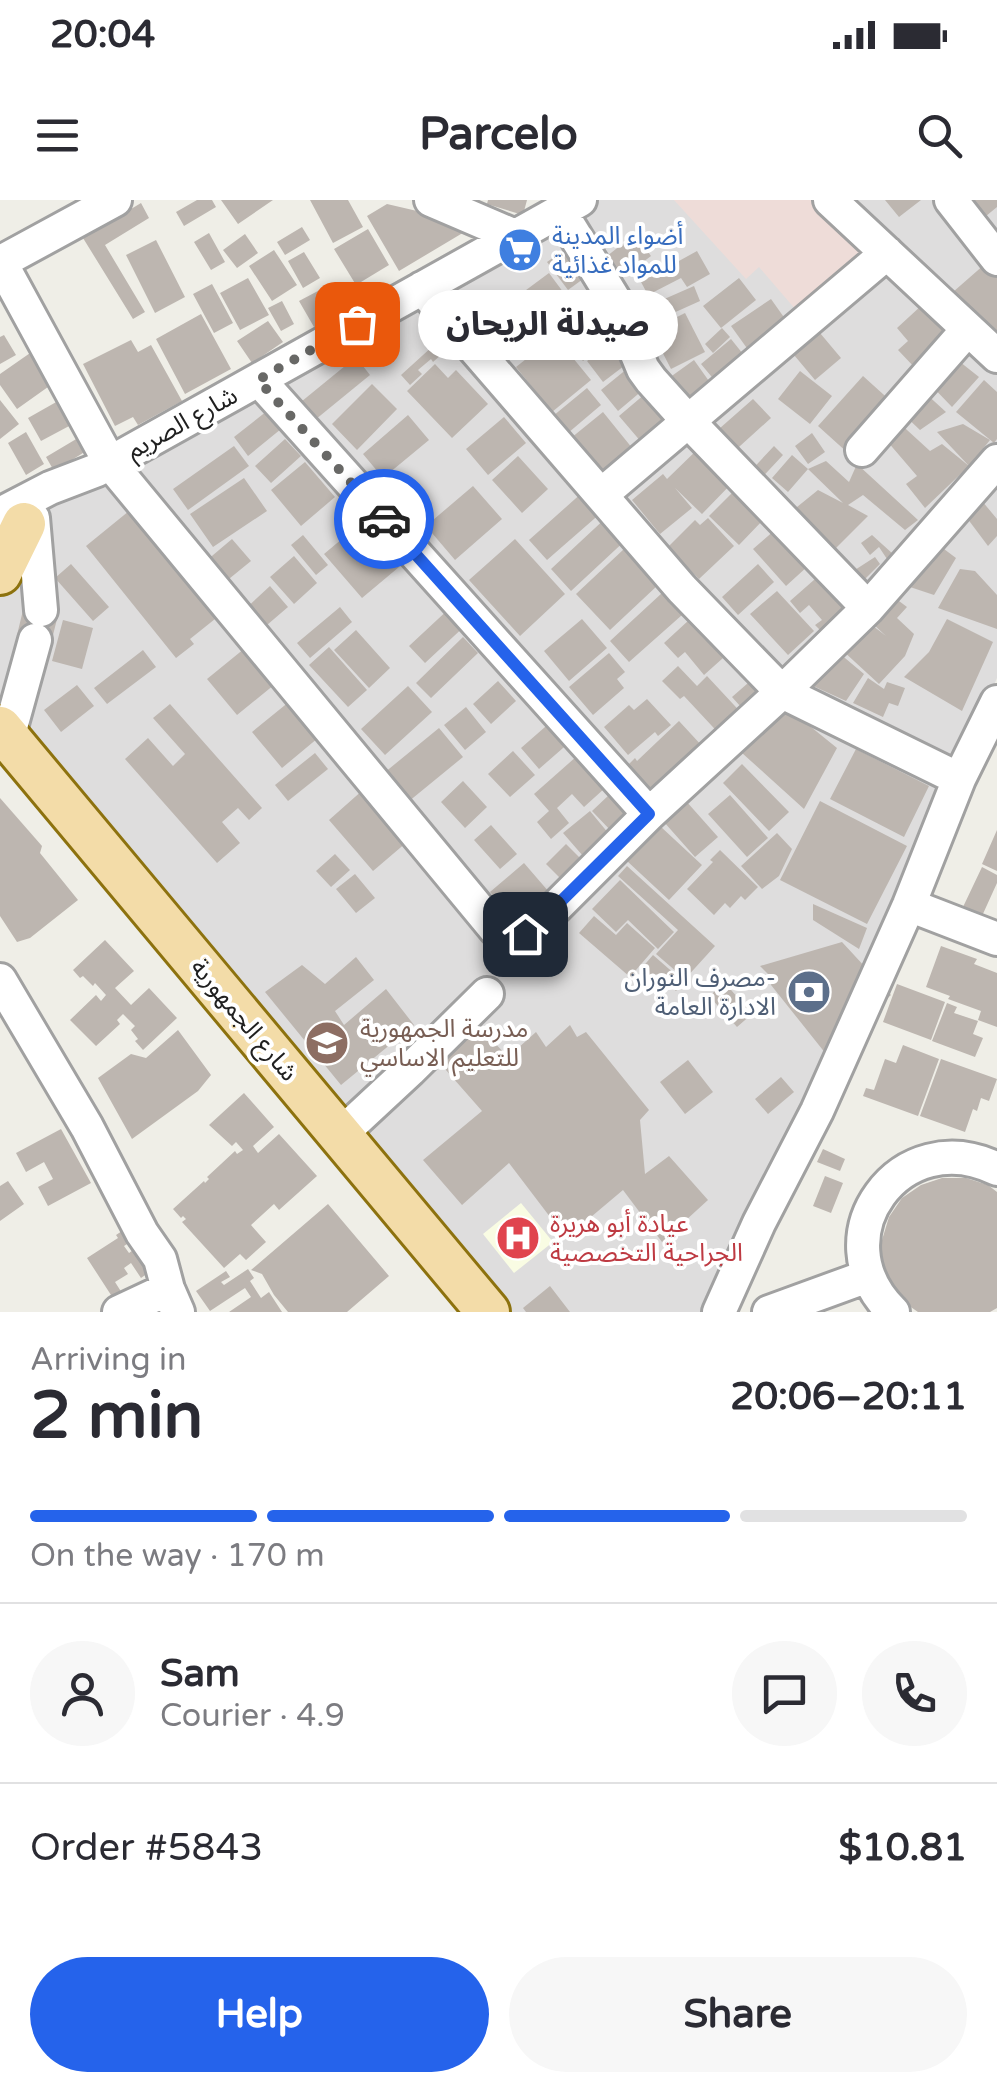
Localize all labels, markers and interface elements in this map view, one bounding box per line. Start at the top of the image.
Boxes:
text: 20:04 [50,12,155,58]
icon: menu [30,108,85,163]
text: Parcelo [419,108,578,162]
icon: search [912,108,967,163]
place label: أضواء المدينة للمواد غذائية [552,220,683,280]
supermarket icon: أضواء المدينة للمواد غذائية [497,227,543,273]
pin [315,282,400,367]
callout: صيدلة الريحان [417,289,677,359]
icon: bag [330,297,385,352]
text: صيدلة الريحان [446,306,650,344]
street label: شارع الصريم [121,380,245,469]
courier [334,469,434,569]
icon: car [357,492,412,547]
pin [483,892,568,977]
icon: home [498,907,553,962]
street label: شارع الجمهورية [182,953,304,1089]
place label: مصرف النوران- الادارة العامة [624,963,776,1022]
bank icon: مصرف النوران- الادارة العامة [786,969,832,1015]
place label: مدرسة الجمهورية للتعليم الاساسي [360,1014,528,1077]
school or university icon: مدرسة الجمهورية للتعليم الاساسي [304,1020,350,1066]
place label: عيادة أبو هريرة الجراحية التخصصية [550,1208,743,1268]
hospital icon: عيادة أبو هريرة الجراحية التخصصية [495,1215,541,1261]
text: Arriving in [30,1341,187,1379]
text: 20:06–20:11 [730,1374,967,1420]
text: 2 min [30,1377,203,1456]
text: On the way · 170 m [30,1537,325,1575]
button: person [30,1641,135,1746]
button: chat [732,1641,837,1746]
button: phone [862,1641,967,1746]
text: Sam [160,1651,240,1697]
text: Courier · 4.9 [160,1697,345,1735]
text: Order #5843 [30,1825,263,1871]
text: $10.81 [838,1825,967,1871]
button: Help [30,1957,489,2072]
button: Share [509,1957,967,2072]

